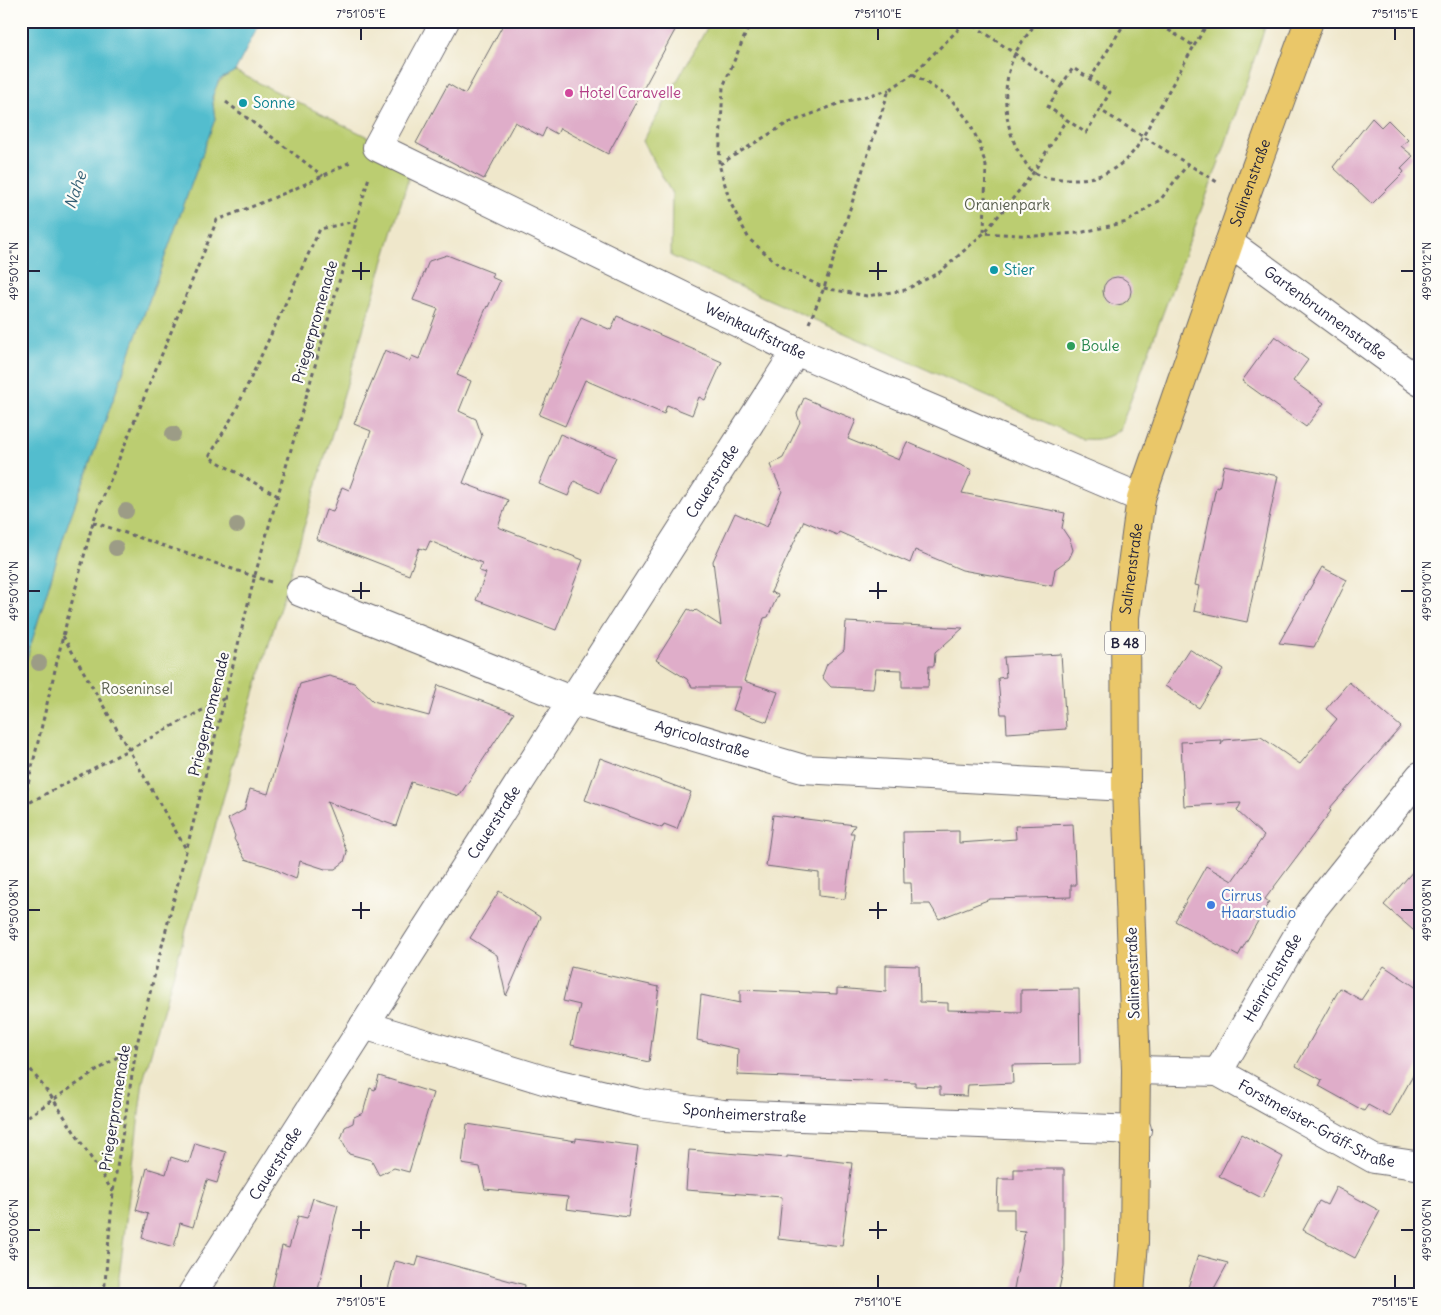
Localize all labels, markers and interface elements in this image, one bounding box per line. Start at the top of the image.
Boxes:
text: 7°51'05"E [336,6,386,21]
text: 7°51'10"E [854,6,902,21]
text: 7°51'15"E [1372,6,1418,21]
place label: Hotel Caravelle [579,83,681,102]
marker: Hotel Caravelle [563,87,575,99]
place label: Sonne [253,93,295,112]
marker: Sonne [237,97,249,109]
street label: Salinenstraße [1226,136,1274,229]
water label: Nahe [60,168,91,211]
park label: Oranienpark [964,195,1050,214]
text: 49°50'12"N [6,242,21,300]
text: 49°50'12"N [1419,242,1434,300]
street label: Priegerpromenade [288,258,341,386]
place label: Stier [1004,260,1035,279]
street label: Gartenbrunnenstraße [1260,262,1391,364]
marker: Stier [988,264,1000,276]
street label: Weinkauffstraße [702,298,809,363]
place label: Boule [1081,336,1119,355]
marker: Boule [1065,340,1077,352]
street label: Cauerstraße [681,441,743,522]
street label: Salinenstraße [1115,522,1147,615]
text: 49°50'10"N [6,561,21,621]
text: 49°50'10"N [1419,561,1434,621]
road number: B 48 [1105,632,1145,654]
street label: Priegerpromenade [184,650,233,778]
park label: Roseninsel [101,679,173,698]
street label: Agricolastraße [653,716,752,762]
street label: Cauerstraße [463,782,524,863]
text: 49°50'08"N [6,879,21,941]
text: 49°50'08"N [1419,879,1434,941]
place label: Cirrus Haarstudio [1221,886,1296,922]
marker: Cirrus Haarstudio [1205,899,1217,911]
street label: Salinenstraße [1121,927,1144,1019]
street label: Heinrichstraße [1239,930,1306,1025]
street label: Priegerpromenade [95,1044,134,1172]
street label: Forstmeister-Gräff-Straße [1235,1075,1396,1171]
street label: Sponheimerstraße [681,1099,807,1126]
street label: Cauerstraße [245,1123,306,1204]
text: 49°50'06"N [6,1199,21,1261]
text: 49°50'06"N [1419,1199,1434,1261]
text: 7°51'05"E [336,1294,386,1309]
text: 7°51'10"E [854,1294,902,1309]
text: 7°51'15"E [1372,1294,1418,1309]

